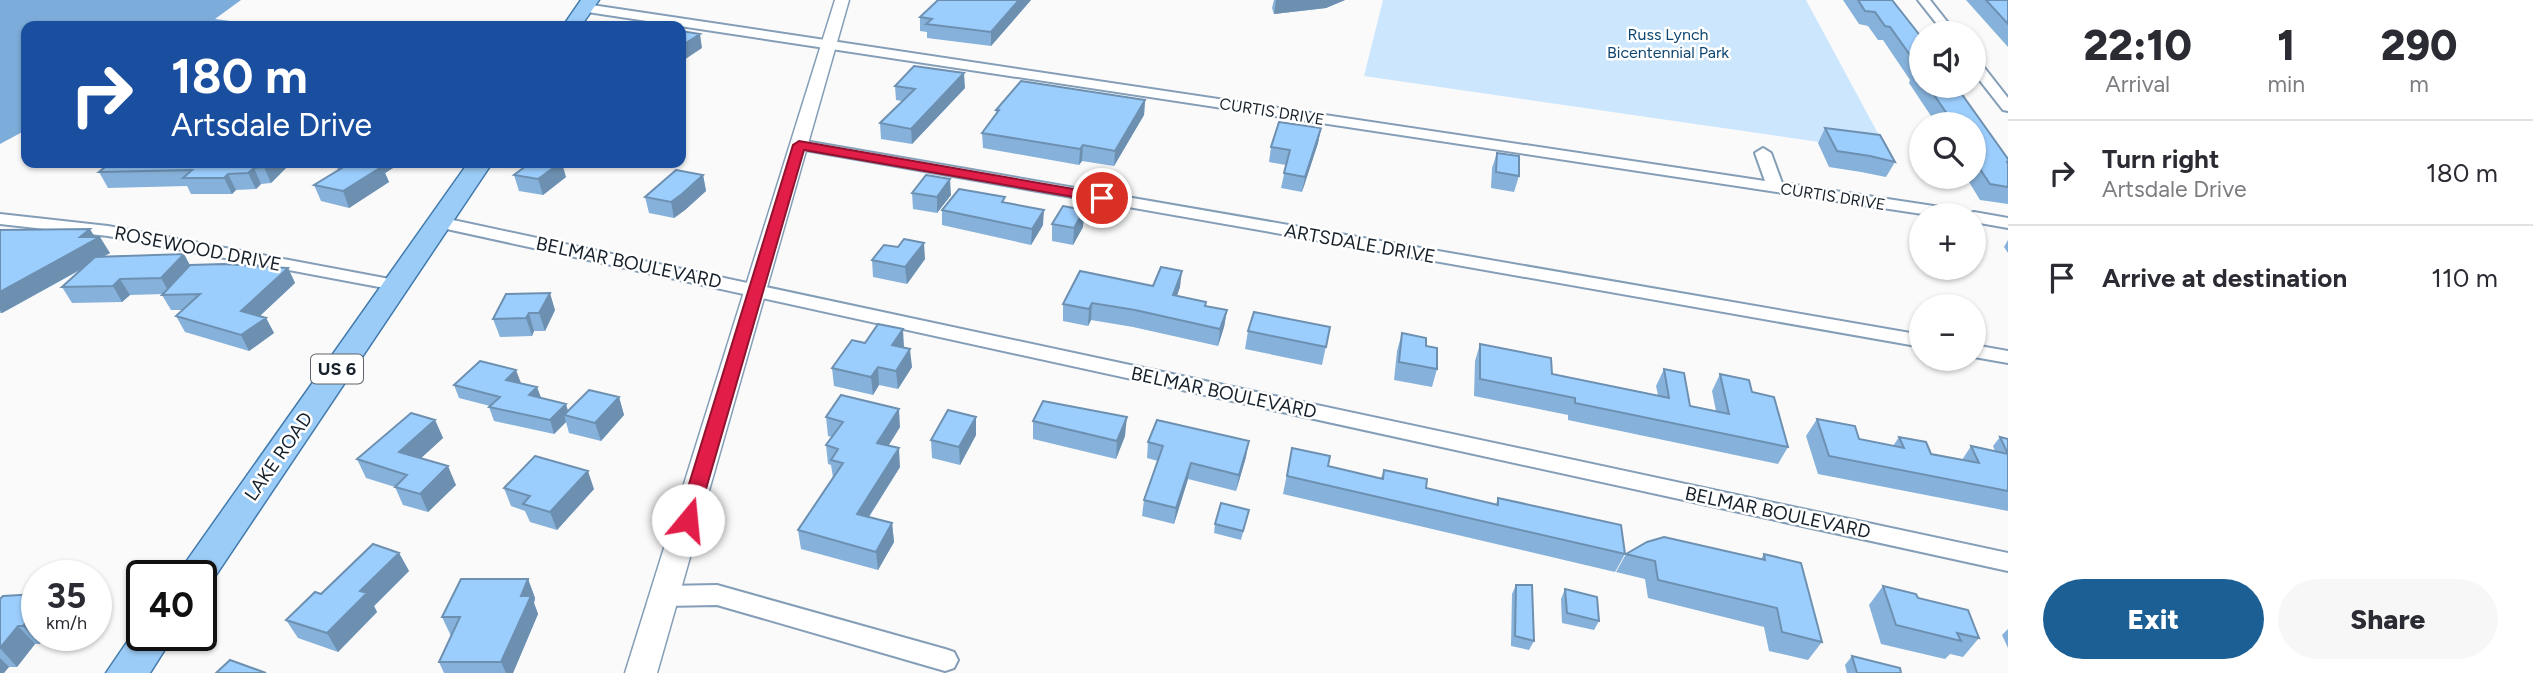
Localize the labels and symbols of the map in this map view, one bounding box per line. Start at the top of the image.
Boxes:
park label: Russ Lynch Bicentennial Park [1607,25,1729,62]
street label: CURTIS DRIVE [1218,94,1326,129]
pin [1072,168,1132,228]
street label: CURTIS DRIVE [1779,179,1887,214]
street label: ARTSDALE DRIVE [1283,219,1437,268]
street label: ROSEWOOD DRIVE [112,221,283,276]
street label: BELMAR BOULEVARD [534,232,724,293]
road number: US 6 [311,354,363,384]
street label: BELMAR BOULEVARD [1129,362,1319,423]
street label: LAKE ROAD [239,408,317,505]
street label: BELMAR BOULEVARD [1683,482,1873,543]
position arrow [651,483,725,557]
speed limit sign: 40 [126,560,217,651]

